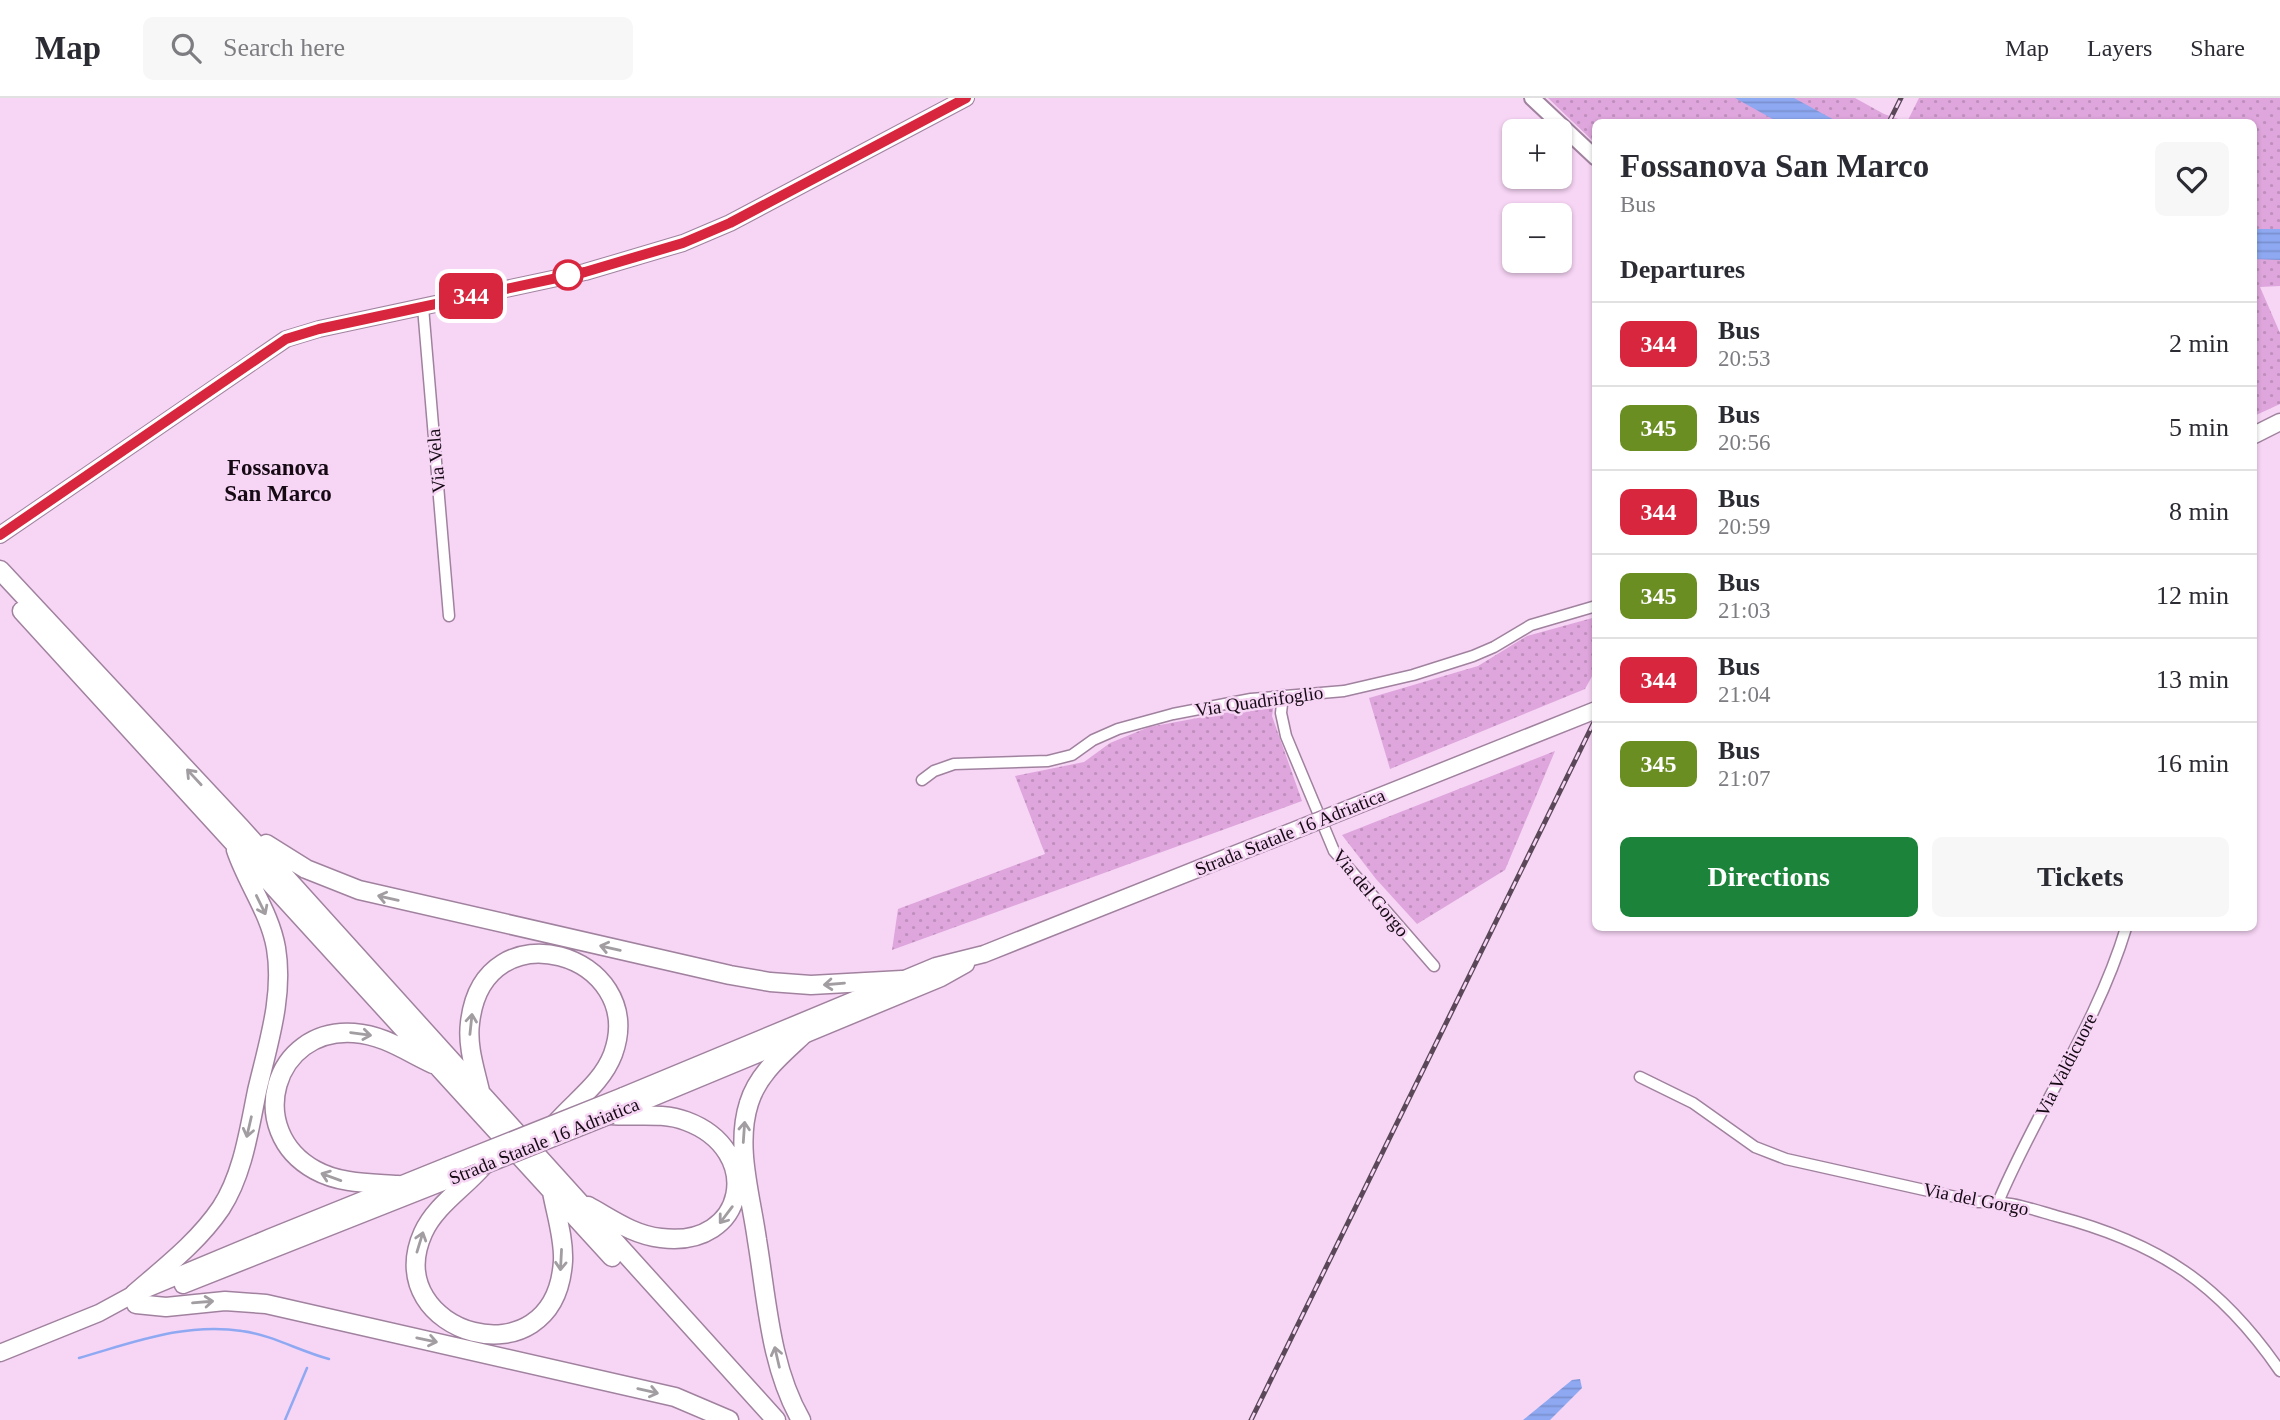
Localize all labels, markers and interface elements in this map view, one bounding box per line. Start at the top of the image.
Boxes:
search box [143,17,633,80]
icon: search [167,29,205,67]
text: Map [35,30,101,66]
text: Search here [223,33,345,62]
text: Map [2005,35,2049,61]
text: Layers [2087,35,2152,61]
text: Share [2190,35,2245,61]
map controls [1502,119,1572,273]
button: + [1502,119,1572,189]
button: heart [2155,142,2229,216]
text: Fossanova San Marco [1620,148,1929,184]
text: Bus [1620,192,1656,217]
button: − [1502,203,1572,273]
text: Departures [1620,255,1745,284]
unlabelled marker [553,260,583,290]
line badge: 344 [431,273,511,319]
text: 344 [453,283,489,309]
text: Bus [1718,316,1760,345]
text: 2 min [2169,329,2229,358]
text: 344 [1641,331,1677,357]
text: 20:53 [1718,346,1770,371]
text: Bus [1718,400,1760,429]
text: 5 min [2169,413,2229,442]
text: 345 [1641,415,1677,441]
street label: Via Vela [423,427,449,494]
text: 20:56 [1718,430,1770,455]
district label: Fossanova San Marco [224,455,332,506]
text: Bus [1718,484,1760,513]
text: 8 min [2169,497,2229,526]
text: 344 [1641,499,1677,525]
text: 20:59 [1718,514,1770,539]
text: Bus [1718,568,1760,597]
text: 12 min [2156,581,2229,610]
text: 345 [1641,583,1677,609]
text: 21:03 [1718,598,1770,623]
text: Bus [1718,652,1760,681]
text: 13 min [2156,665,2229,694]
text: 344 [1641,667,1677,693]
street label: Via Quadrifoglio [1194,682,1324,720]
text: 21:04 [1718,682,1770,707]
text: Bus [1718,736,1760,765]
text: 16 min [2156,749,2229,778]
text: 345 [1641,751,1677,777]
text: 21:07 [1718,766,1770,791]
one-way arrow [185,769,202,786]
street label: Strada Statale 16 Adriatica [1192,784,1389,880]
button: Directions [1620,837,1918,917]
button: Tickets [1932,837,2229,917]
street label: Via del Gorgo [1328,845,1414,941]
one-way arrow [377,890,400,904]
one-way arrow [254,894,268,915]
one-way arrow [599,941,622,954]
one-way arrow [823,978,846,991]
street label: Via Valdicuore [2031,1010,2101,1120]
one-way arrow [464,1013,477,1036]
one-way arrow [349,1028,372,1041]
street label: Strada Statale 16 Adriatica [446,1093,643,1189]
one-way arrow [242,1115,255,1138]
one-way arrow [738,1121,751,1144]
one-way arrow [321,1170,343,1182]
street label: Via del Gorgo [1921,1178,2031,1220]
one-way arrow [718,1205,733,1224]
one-way arrow [415,1232,428,1254]
one-way arrow [555,1248,568,1271]
one-way arrow [192,1295,214,1308]
one-way arrow [415,1333,438,1347]
one-way arrow [770,1346,783,1368]
one-way arrow [636,1385,659,1399]

